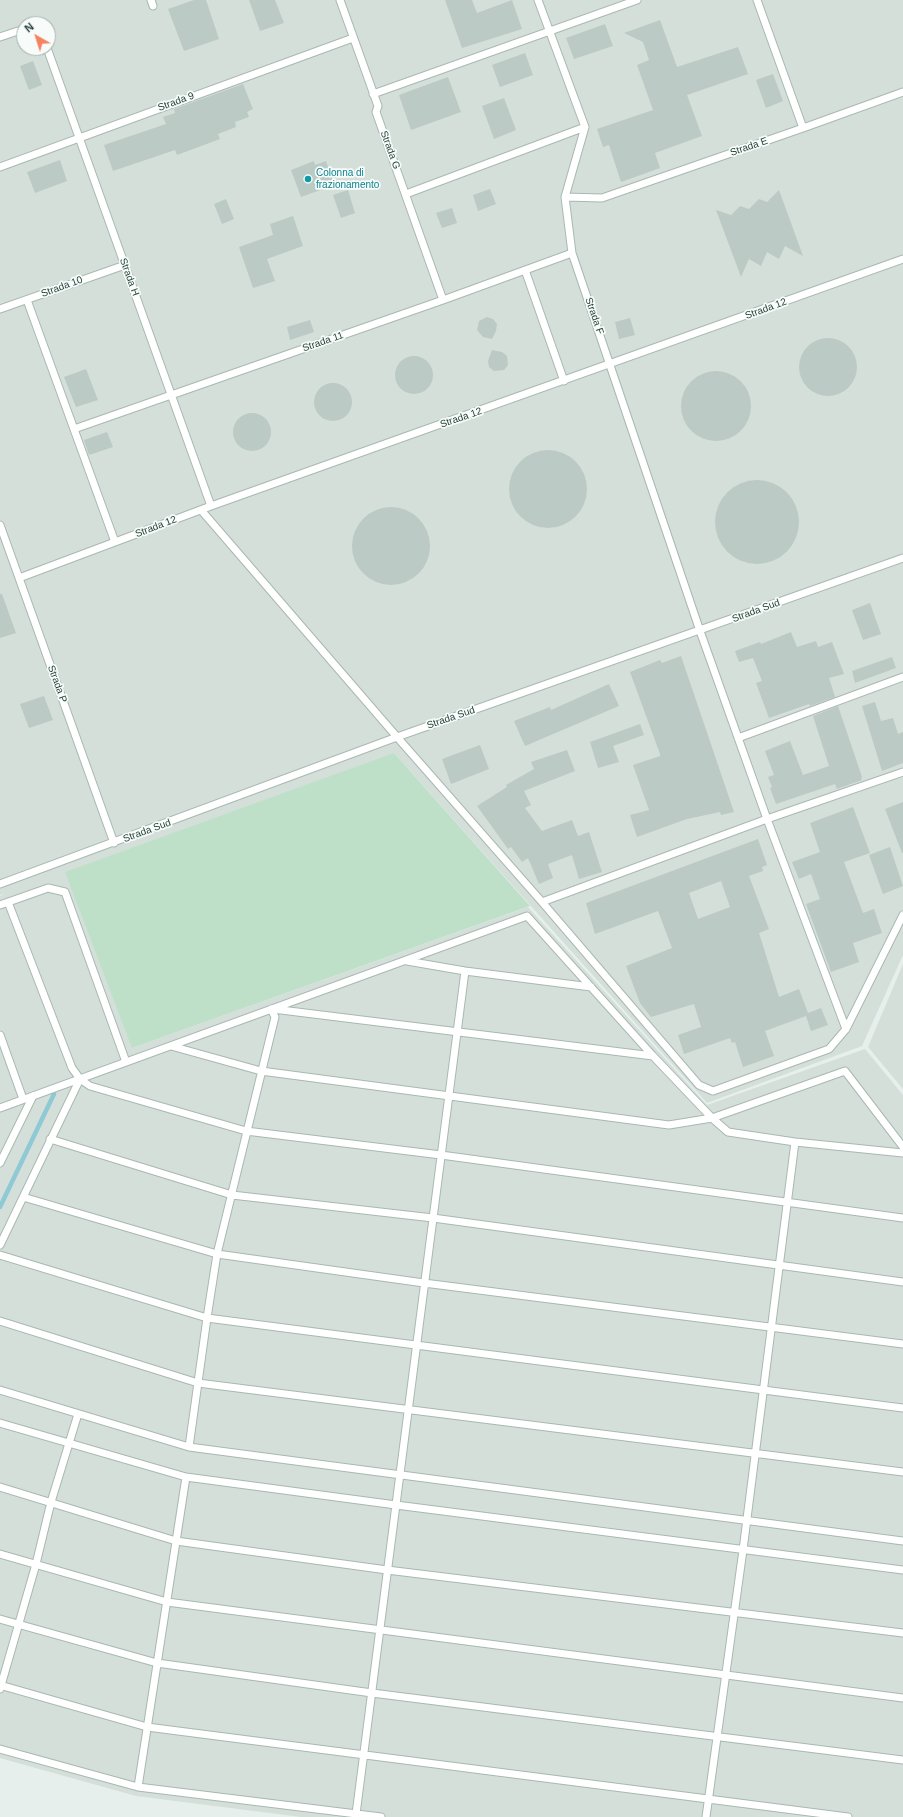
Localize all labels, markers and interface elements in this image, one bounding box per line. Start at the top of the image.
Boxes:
north arrow [16,16,56,56]
text: N [22,20,36,35]
street label: Strada 9 [156,90,196,114]
street label: Strada G [378,129,402,171]
street label: Strada E [729,135,769,159]
place label: Colonna di frazionamento [316,167,379,190]
marker: Colonna di frazionamento [303,174,313,184]
street label: Strada H [117,256,141,298]
street label: Strada 10 [40,274,84,300]
street label: Strada F [582,296,606,336]
street label: Strada 12 [744,296,788,322]
street label: Strada 11 [301,329,345,355]
street label: Strada 12 [439,405,483,431]
street label: Strada 12 [134,514,178,540]
street label: Strada Sud [730,597,782,625]
street label: Strada P [45,664,69,704]
street label: Strada Sud [425,704,477,732]
street label: Strada Sud [121,817,173,845]

